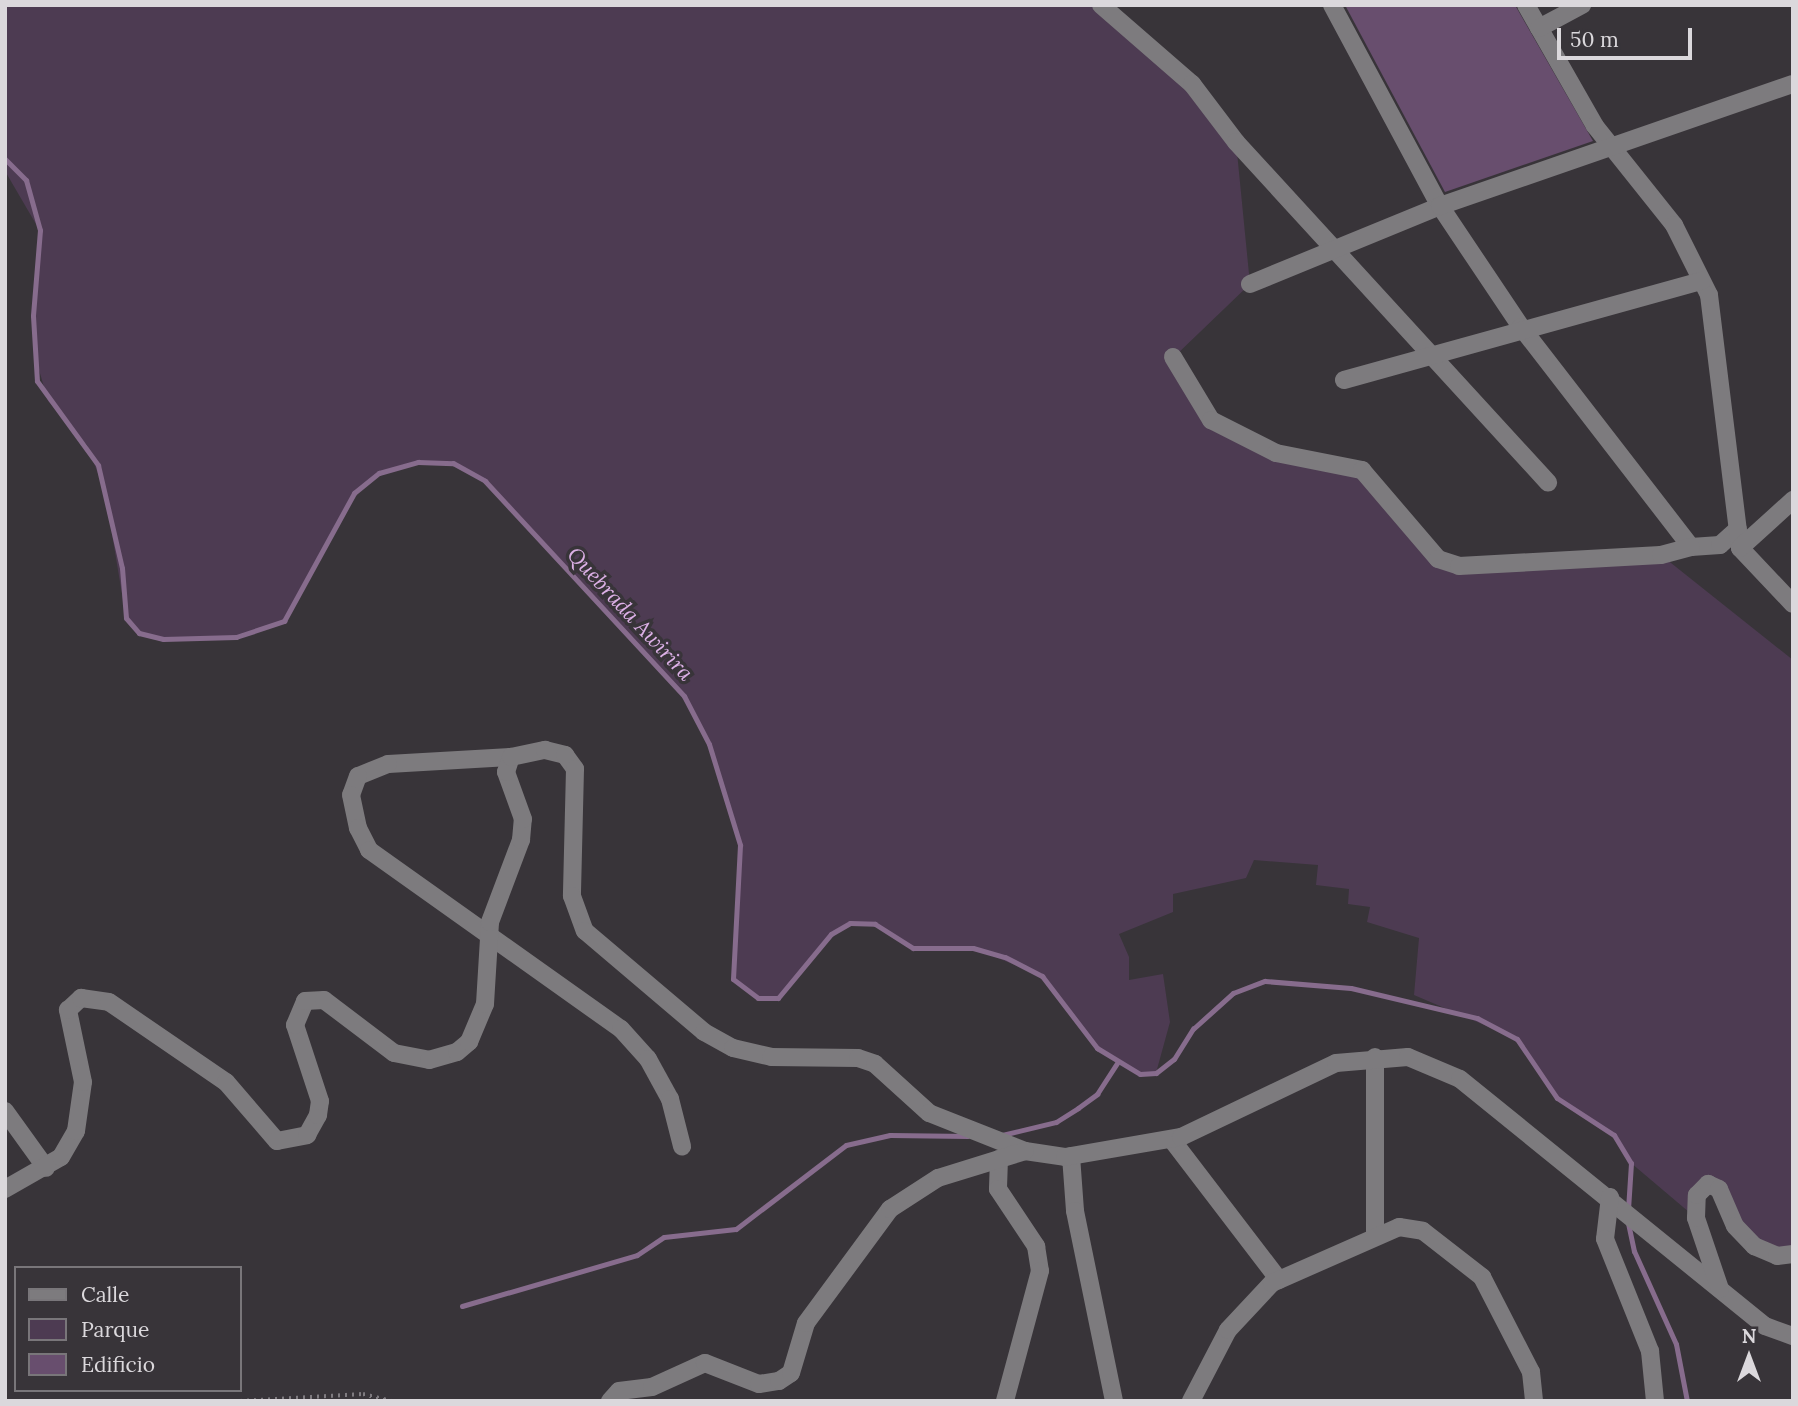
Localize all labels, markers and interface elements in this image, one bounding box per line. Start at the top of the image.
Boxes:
scale bar [1560,14,1695,58]
text: 50 m [1570,26,1619,53]
water label: Quebrada Awirira [562,542,698,686]
legend [14,1266,242,1392]
text: Calle [81,1281,129,1308]
text: Parque [81,1316,149,1343]
north arrow [1714,1322,1784,1392]
text: N [1742,1324,1756,1348]
text: Edificio [81,1351,155,1378]

